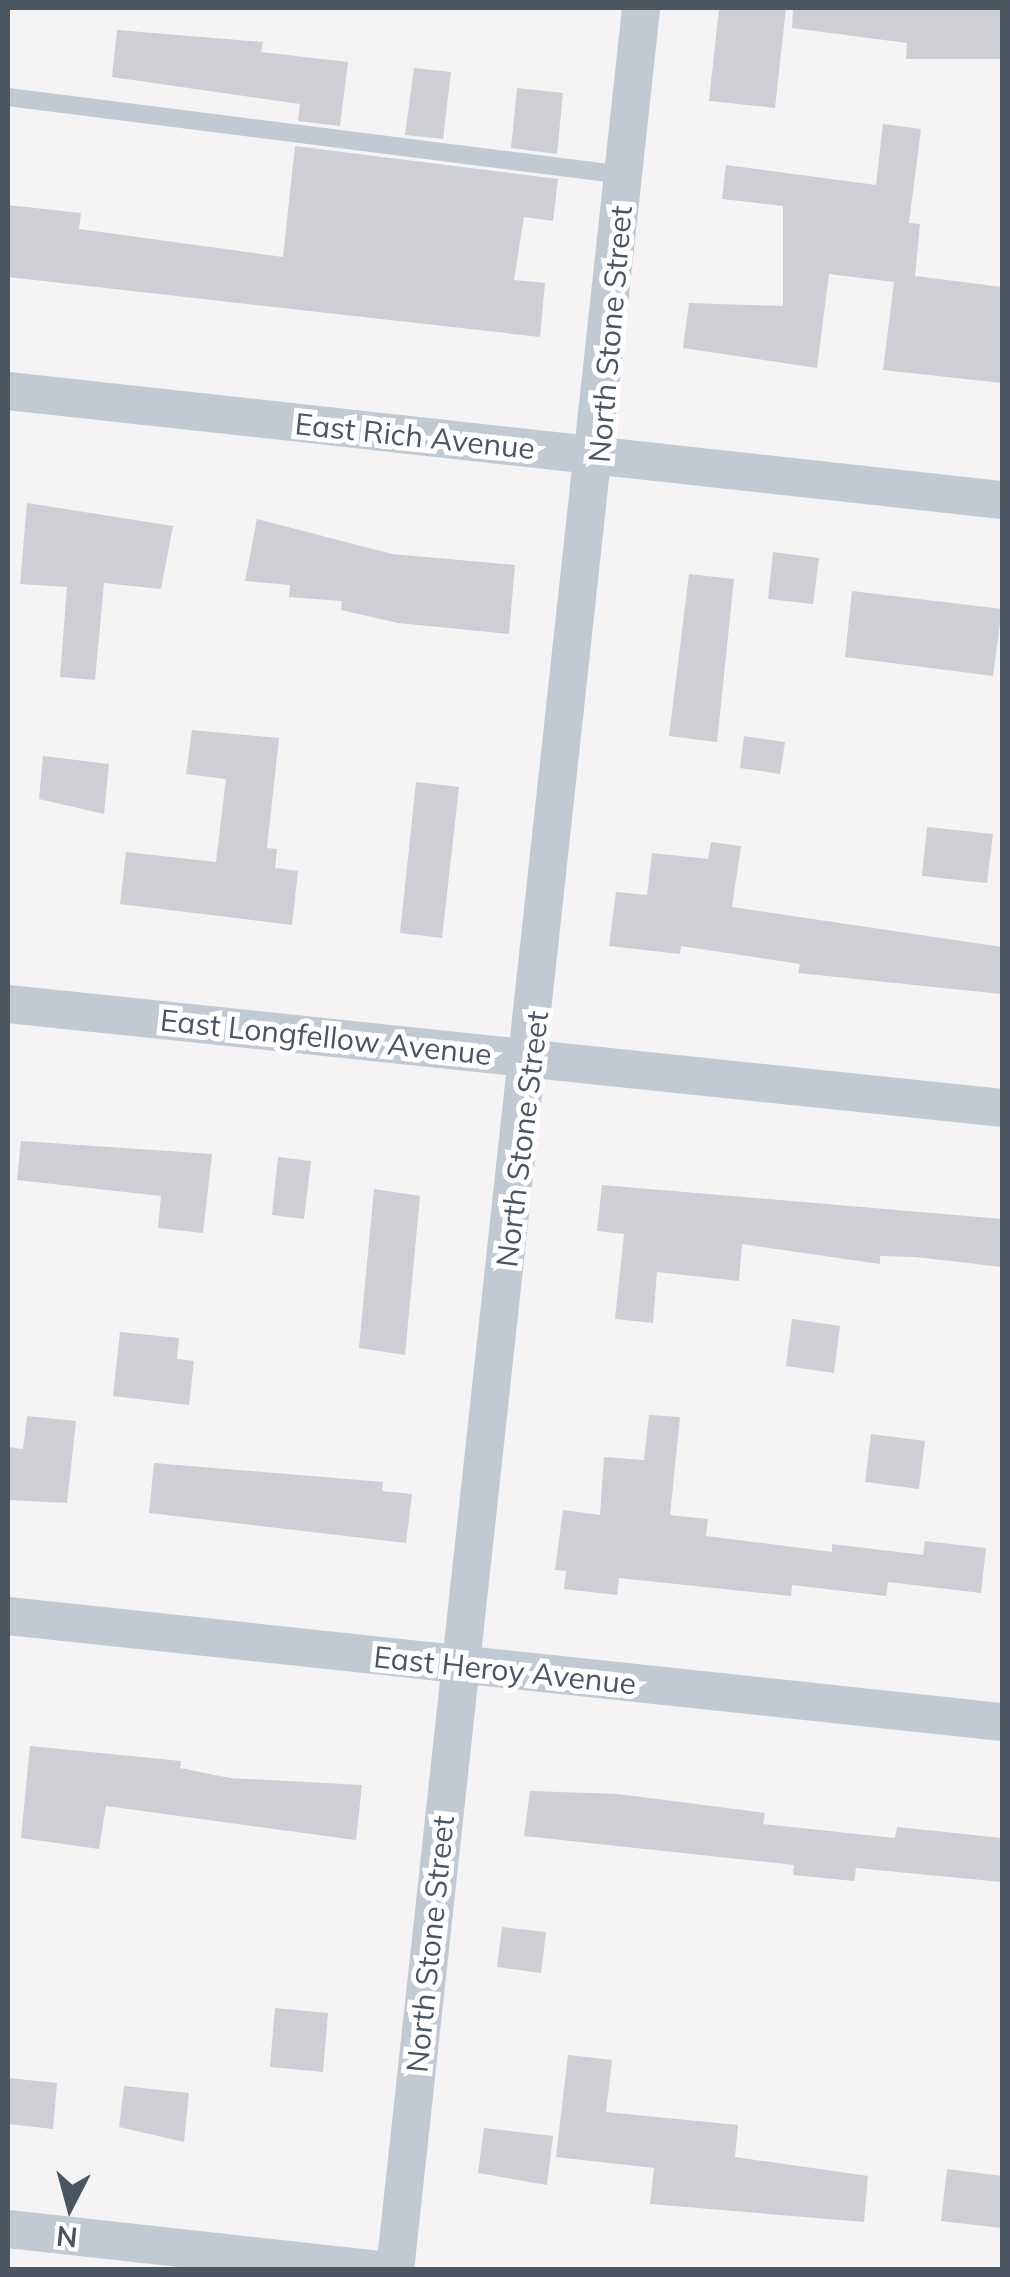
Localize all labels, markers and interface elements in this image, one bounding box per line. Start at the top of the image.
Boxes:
street label: North Stone Street [581,204,639,464]
street label: East Rich Avenue [293,405,537,467]
street label: East Longfellow Avenue [158,1002,494,1072]
street label: North Stone Street [488,1009,556,1269]
street label: East Heroy Avenue [372,1638,638,1702]
street label: North Stone Street [399,1814,461,2074]
north arrow [20,2157,120,2257]
text: N [54,2219,79,2256]

